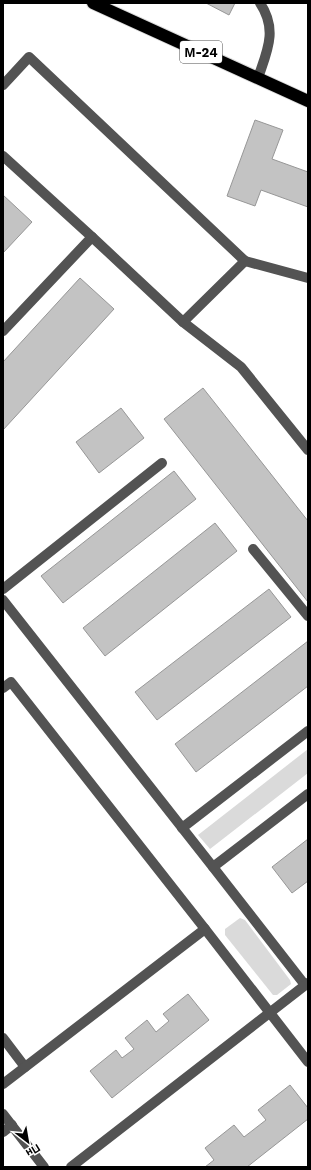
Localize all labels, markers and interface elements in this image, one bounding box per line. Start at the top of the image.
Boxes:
road number: М-24 [180,41,222,63]
north arrow [8,1122,48,1162]
text: Пн [23,1141,42,1159]

